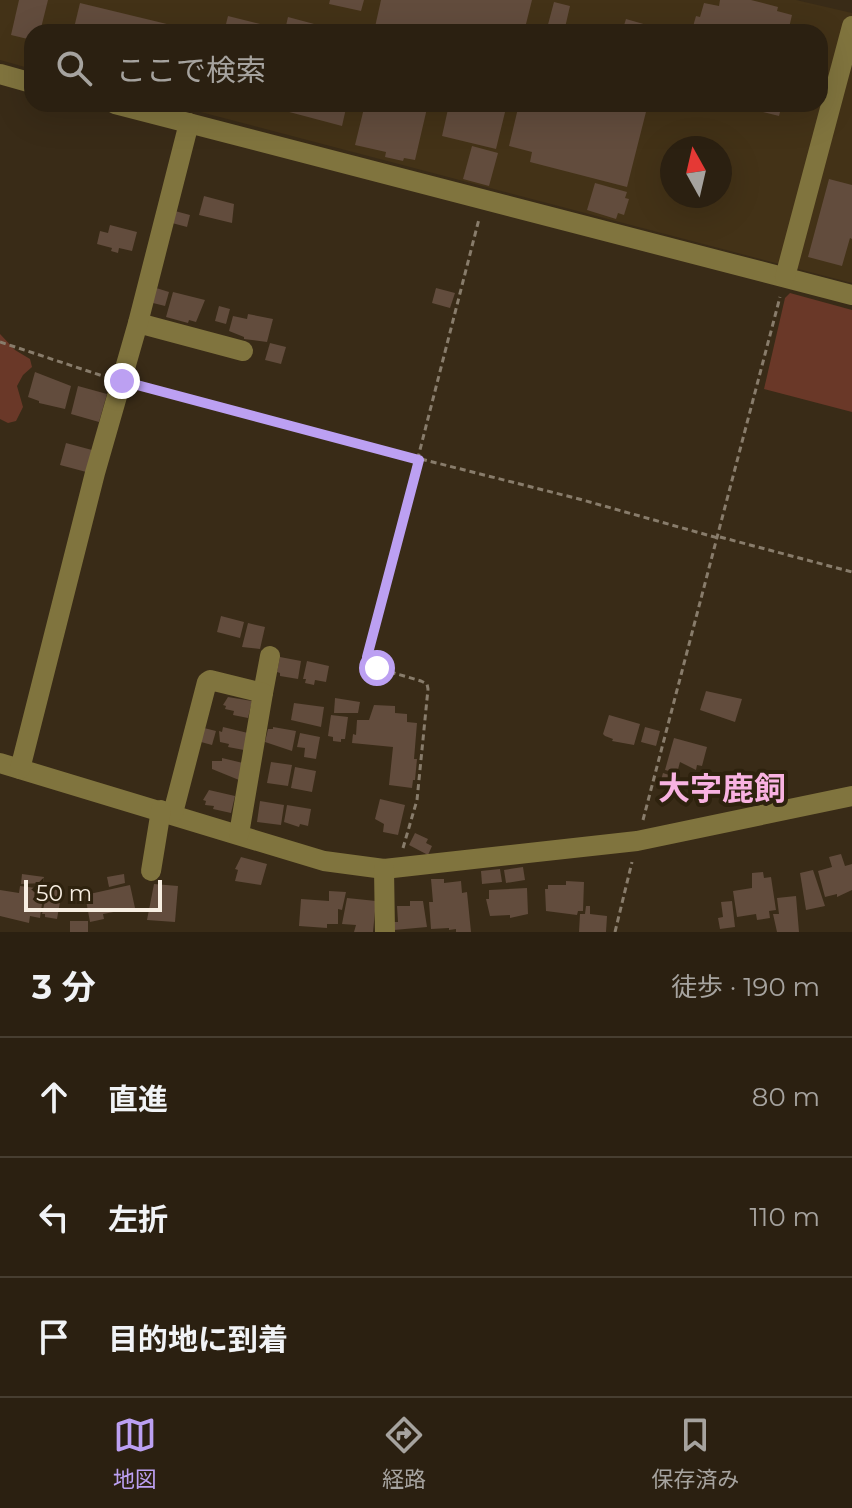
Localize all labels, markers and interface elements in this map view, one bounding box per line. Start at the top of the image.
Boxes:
search box [24,24,828,112]
icon: search [52,46,96,90]
text: ここで検索 [116,52,266,89]
north arrow [660,136,732,208]
route end [104,363,140,399]
route start [359,650,395,686]
district label: 大字鹿飼 [658,769,786,808]
scale bar [24,876,162,912]
text: 50 m [36,880,92,907]
text: 3 分 [32,966,96,1008]
text: 徒歩 · 190 m [671,971,820,1003]
icon: ahead [32,1075,76,1119]
text: 直進 [108,1081,168,1118]
text: 80 m [752,1081,820,1113]
icon: left [32,1195,76,1239]
text: 左折 [108,1201,168,1238]
text: 110 m [750,1201,820,1233]
icon: arrive [32,1315,76,1359]
text: 目的地に到着 [108,1321,288,1358]
tab: 地図 [113,1413,157,1493]
tab: 経路 [382,1413,426,1493]
tab: 保存済み [651,1413,739,1493]

